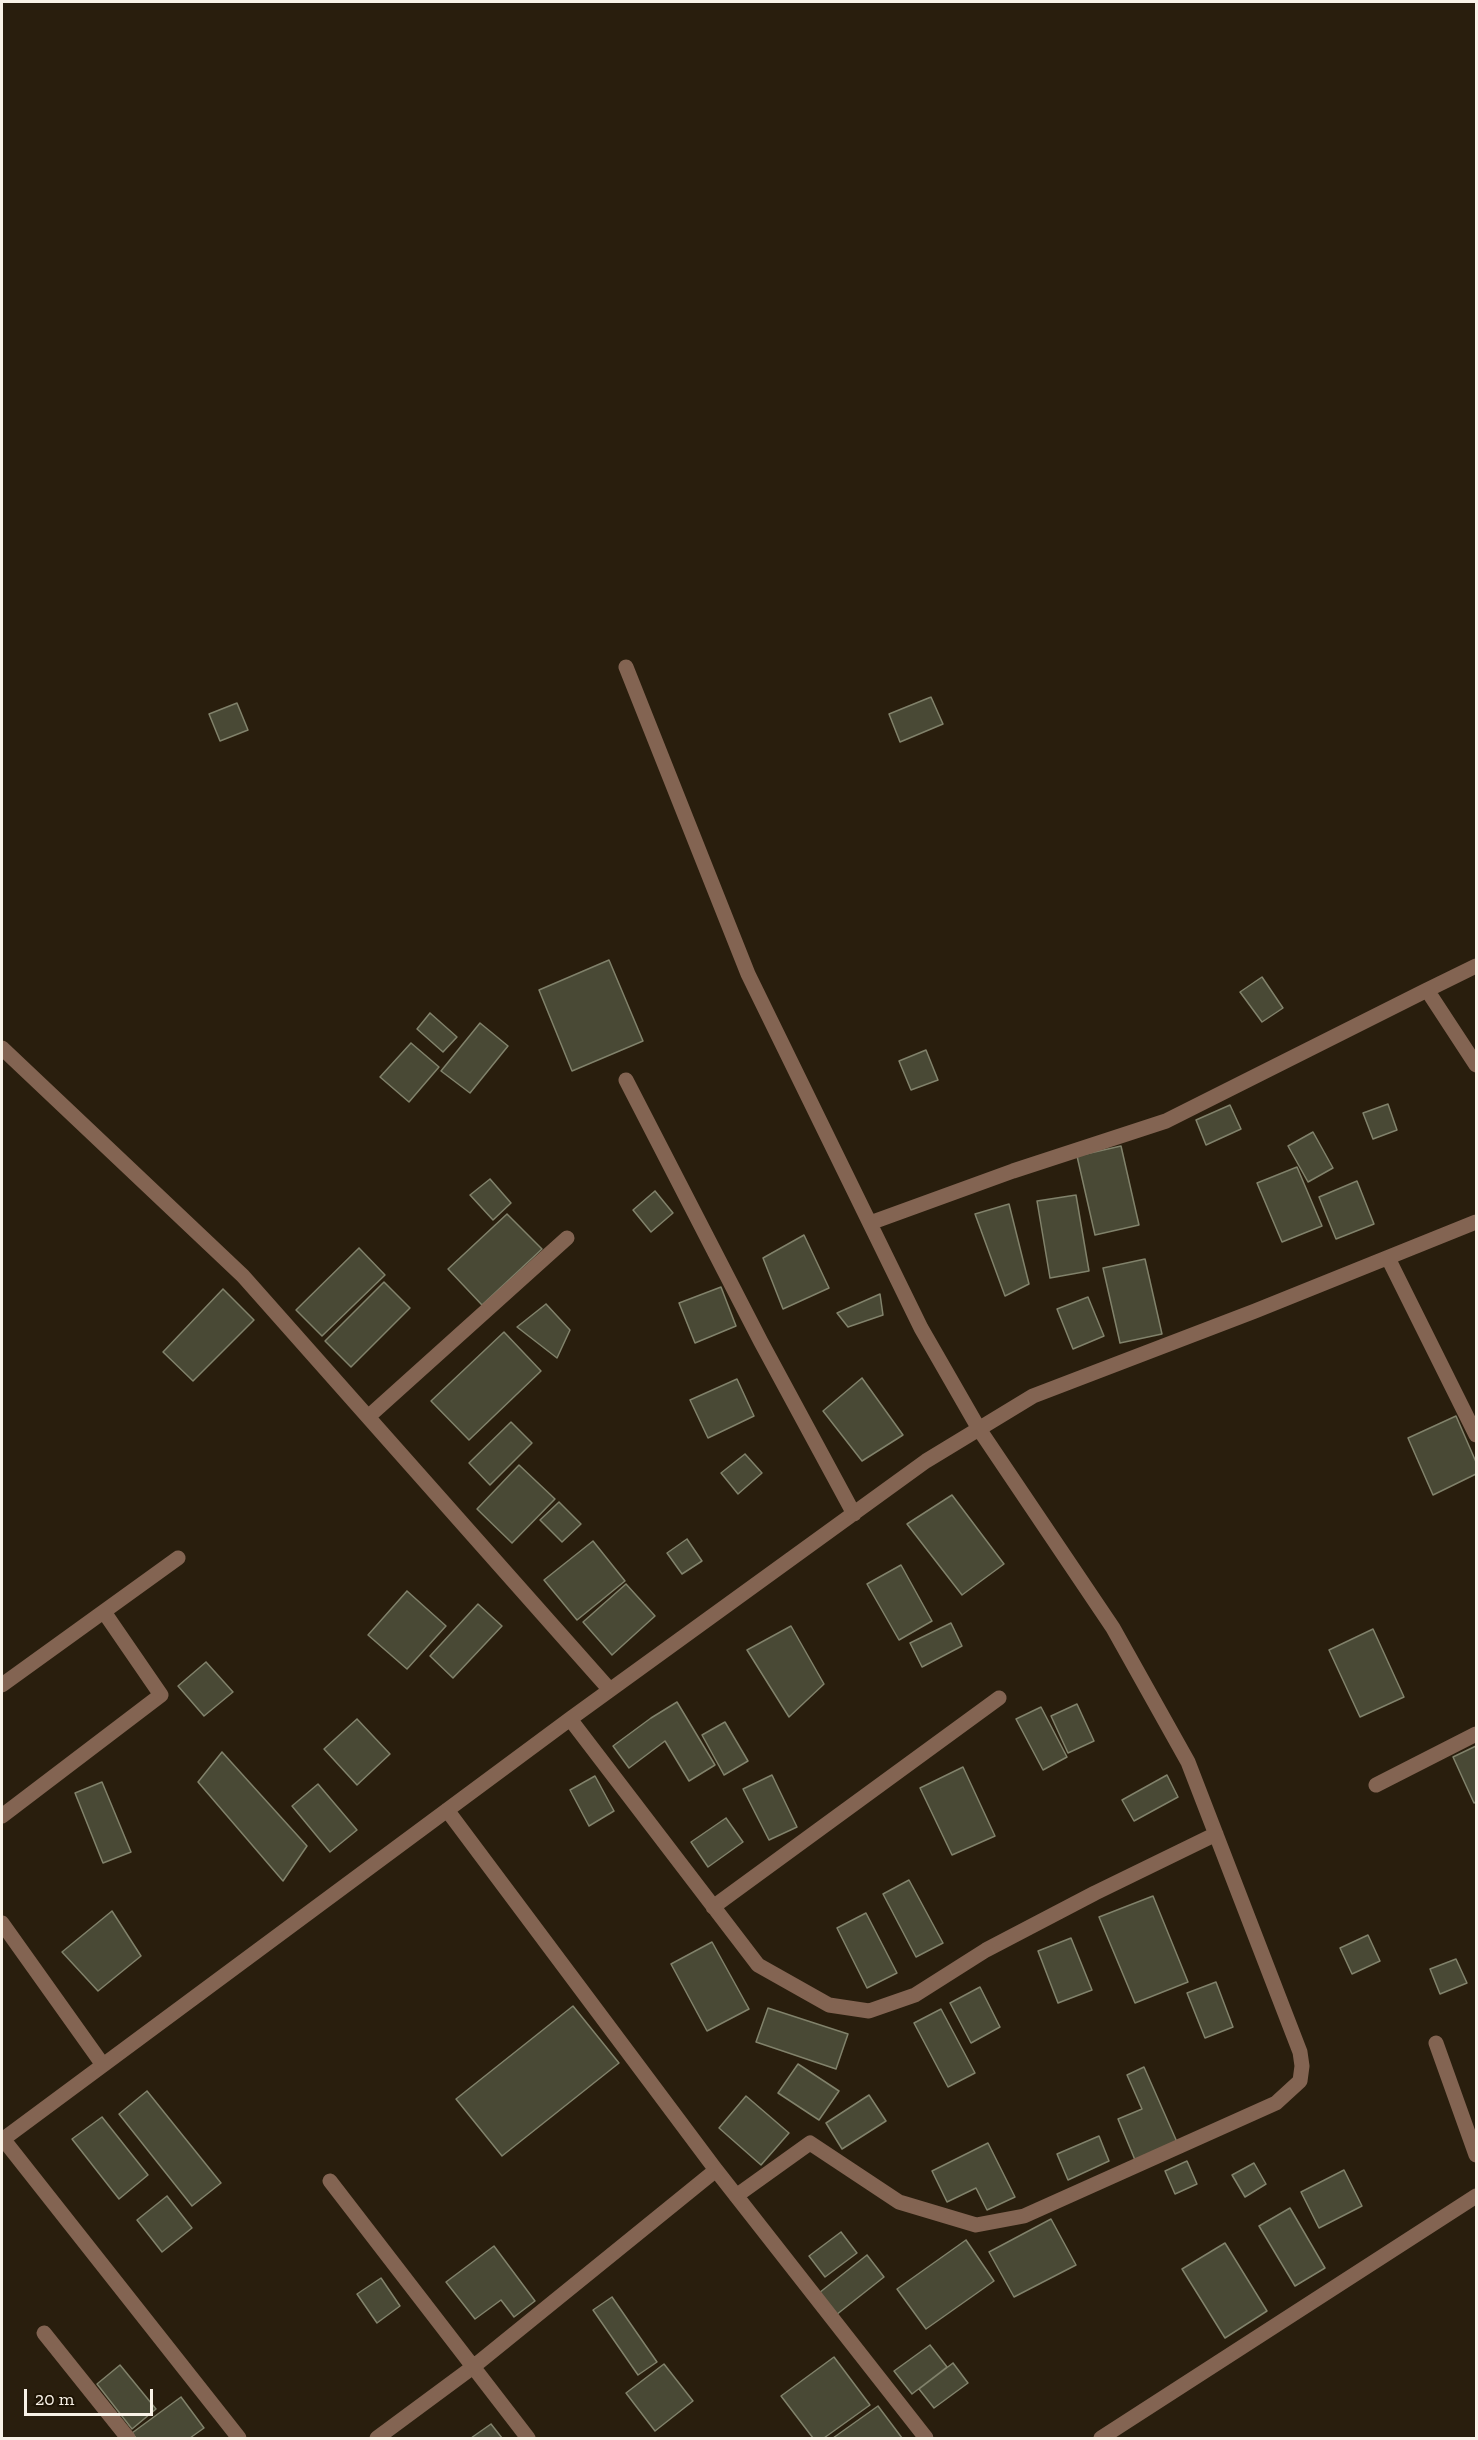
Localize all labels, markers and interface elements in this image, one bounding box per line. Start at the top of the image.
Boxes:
scale bar [27,2377,156,2415]
text: 20 m [35,2388,74,2410]

